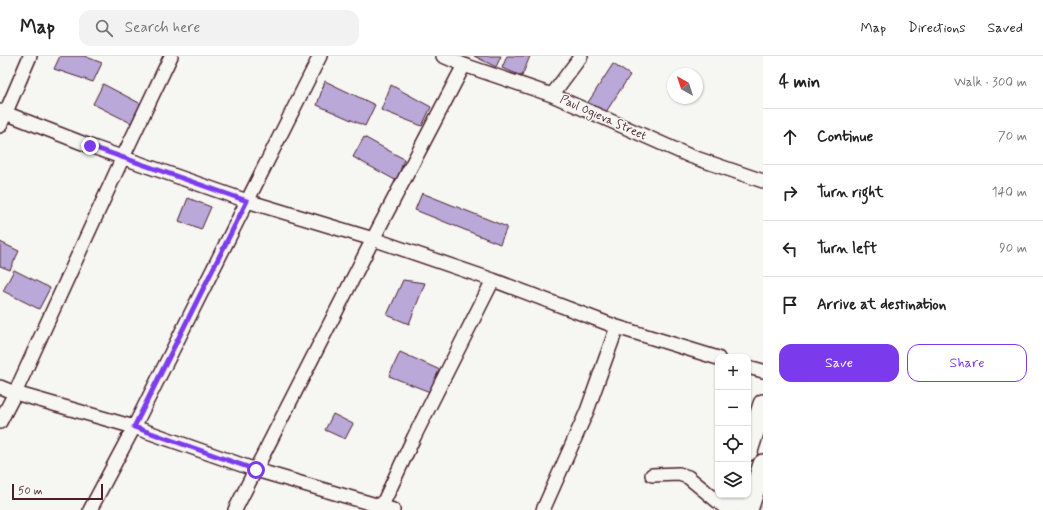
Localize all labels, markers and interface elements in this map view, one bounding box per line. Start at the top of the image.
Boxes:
search box [79,10,359,46]
text: Map [20,15,55,40]
icon: search [93,17,115,39]
text: Search here [125,18,200,38]
text: Map [860,19,886,37]
text: Directions [908,19,966,37]
text: Saved [988,19,1023,37]
north arrow [667,68,703,104]
text: 4 min [779,71,820,93]
text: Walk · 300 m [954,74,1027,91]
street label: Paul Ogieva Street [557,92,649,144]
icon: ahead [779,126,801,148]
text: Continue [817,127,873,147]
text: 70 m [998,128,1027,145]
route end [81,137,99,155]
icon: right [779,182,801,204]
text: Turn right [817,183,884,203]
text: 140 m [992,184,1027,201]
icon: left [779,238,801,260]
text: Turn left [817,239,877,259]
text: 90 m [999,240,1027,257]
icon: arrive [779,294,801,316]
text: Arrive at destination [817,295,946,315]
button: Save [779,344,899,382]
button: Share [907,344,1027,382]
map controls [715,354,751,498]
button: + [715,354,751,390]
button: − [715,390,751,426]
button: locate [715,426,751,462]
route start [247,461,265,479]
button: layers [715,462,751,498]
scale bar [12,482,103,501]
text: 50 m [18,484,43,498]

